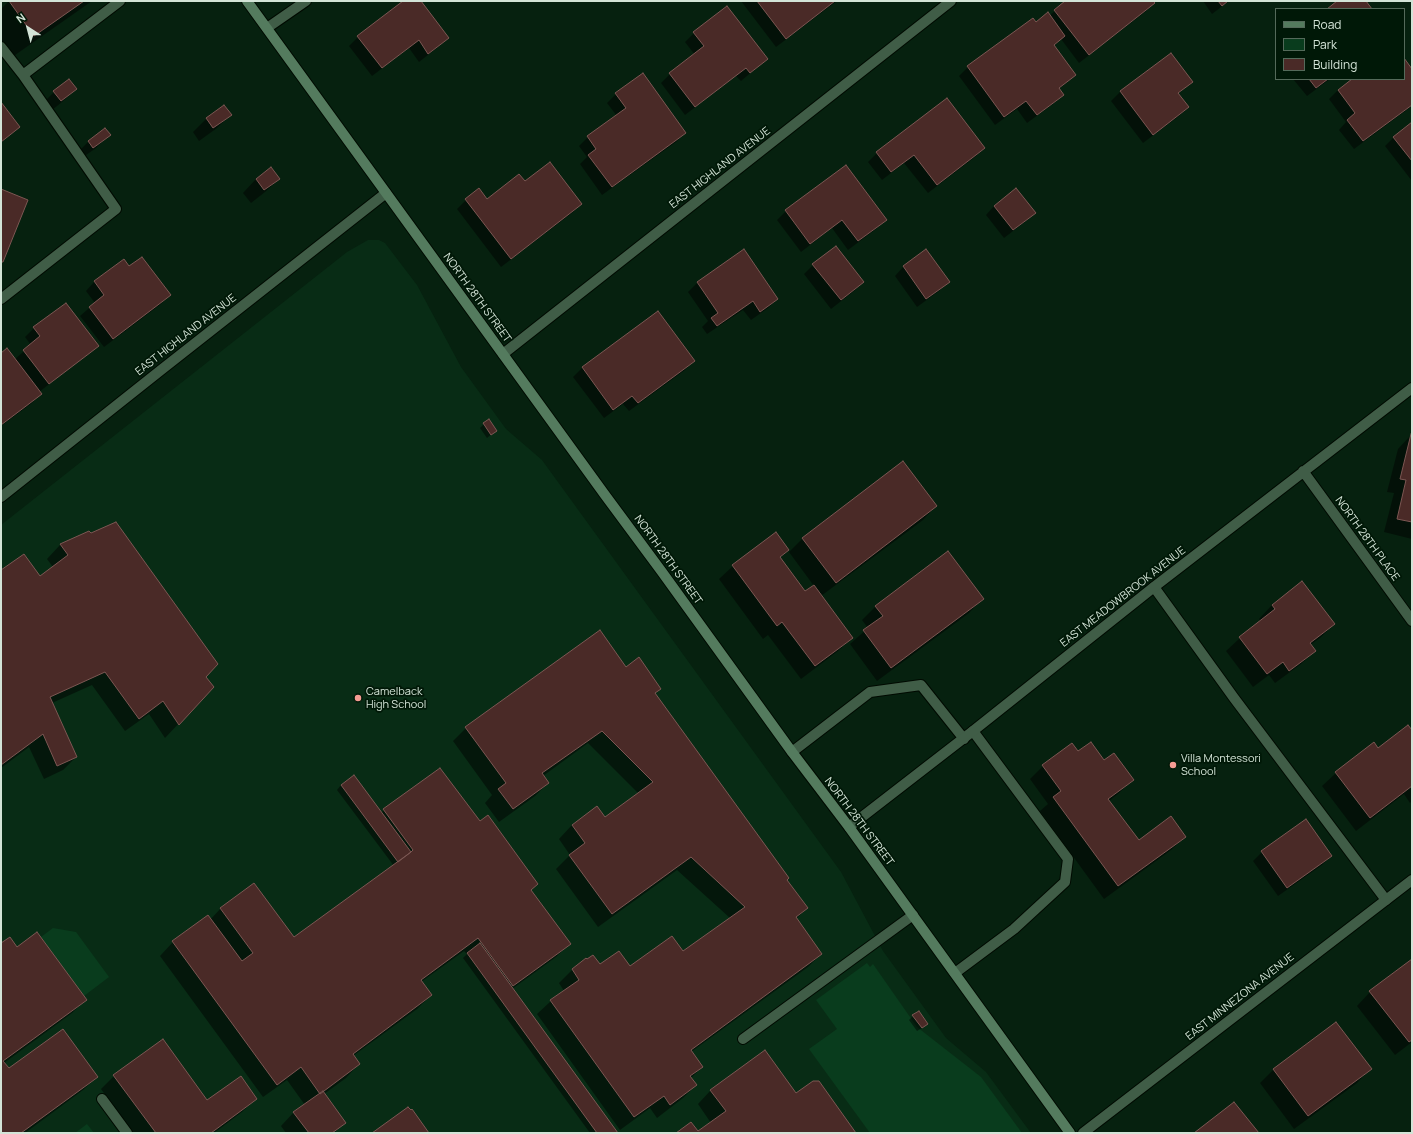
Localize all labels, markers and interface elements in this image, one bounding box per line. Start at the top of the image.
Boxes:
north arrow [8,8,48,48]
legend [1275,8,1405,80]
text: N [13,9,28,26]
text: Road [1313,16,1341,33]
text: Park [1313,36,1337,53]
text: Building [1313,56,1357,73]
street label: EAST HIGHLAND AVENUE [667,125,773,211]
street label: NORTH 28TH STREET [440,251,514,345]
street label: EAST HIGHLAND AVENUE [133,292,239,378]
street label: NORTH 28TH PLACE [1332,494,1402,584]
street label: NORTH 28TH STREET [631,513,705,607]
street label: EAST MEADOWBROOK AVENUE [1058,544,1188,650]
place label: Camelback High School [366,685,426,711]
marker: Camelback High School [353,693,363,703]
place label: Villa Montessori School [1181,752,1261,778]
marker: Villa Montessori School [1168,760,1178,770]
street label: NORTH 28TH STREET [822,775,896,869]
street label: EAST MINNEZONA AVENUE [1183,951,1297,1043]

